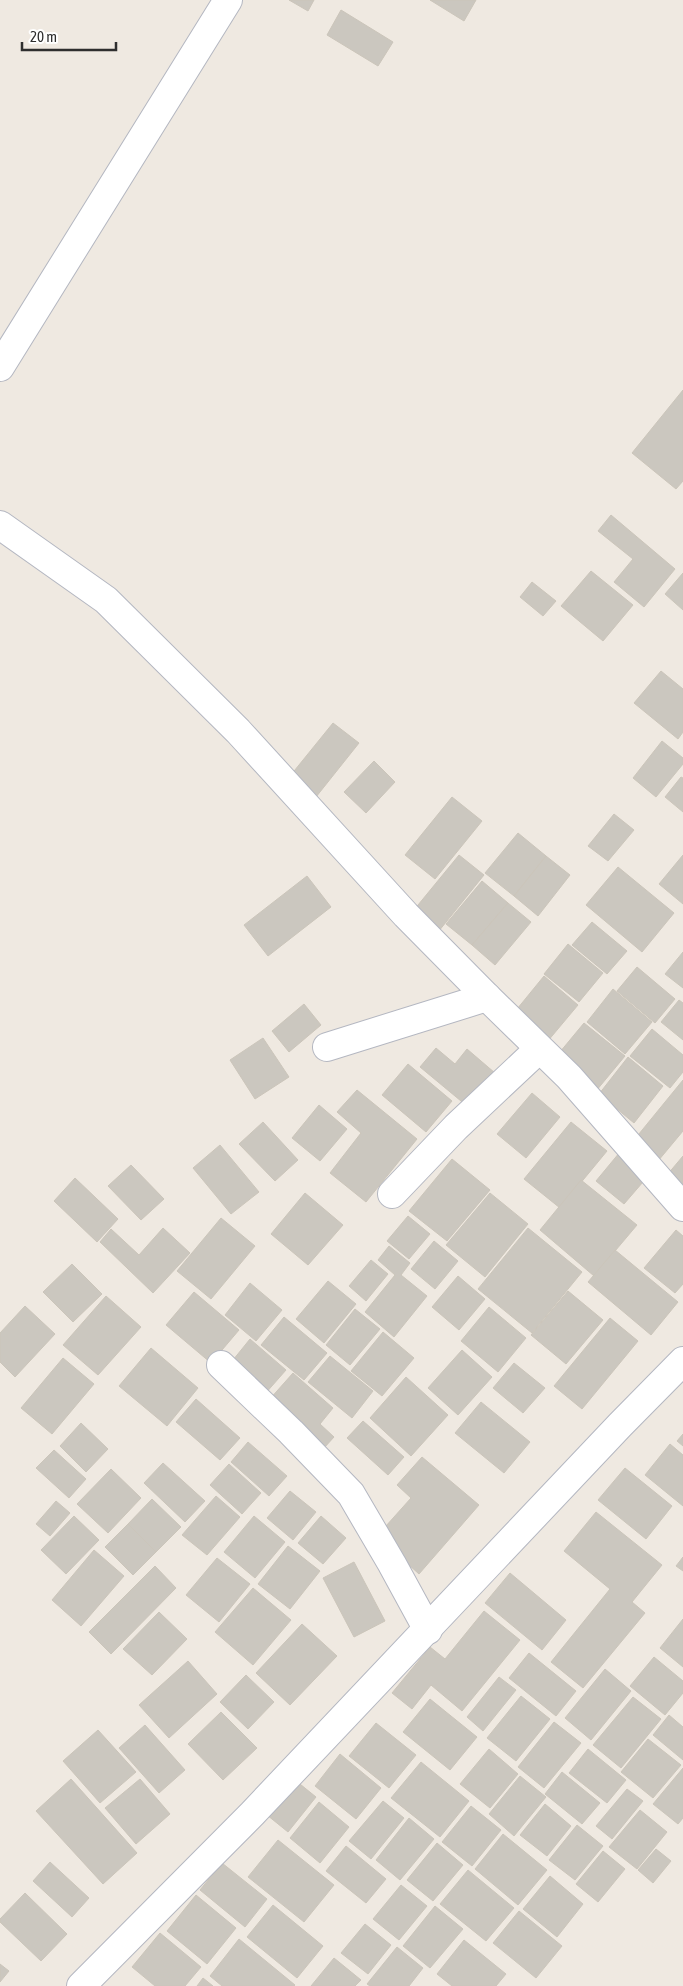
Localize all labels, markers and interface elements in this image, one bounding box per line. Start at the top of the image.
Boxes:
scale bar [22,20,116,52]
text: 20 m [30,28,57,45]

